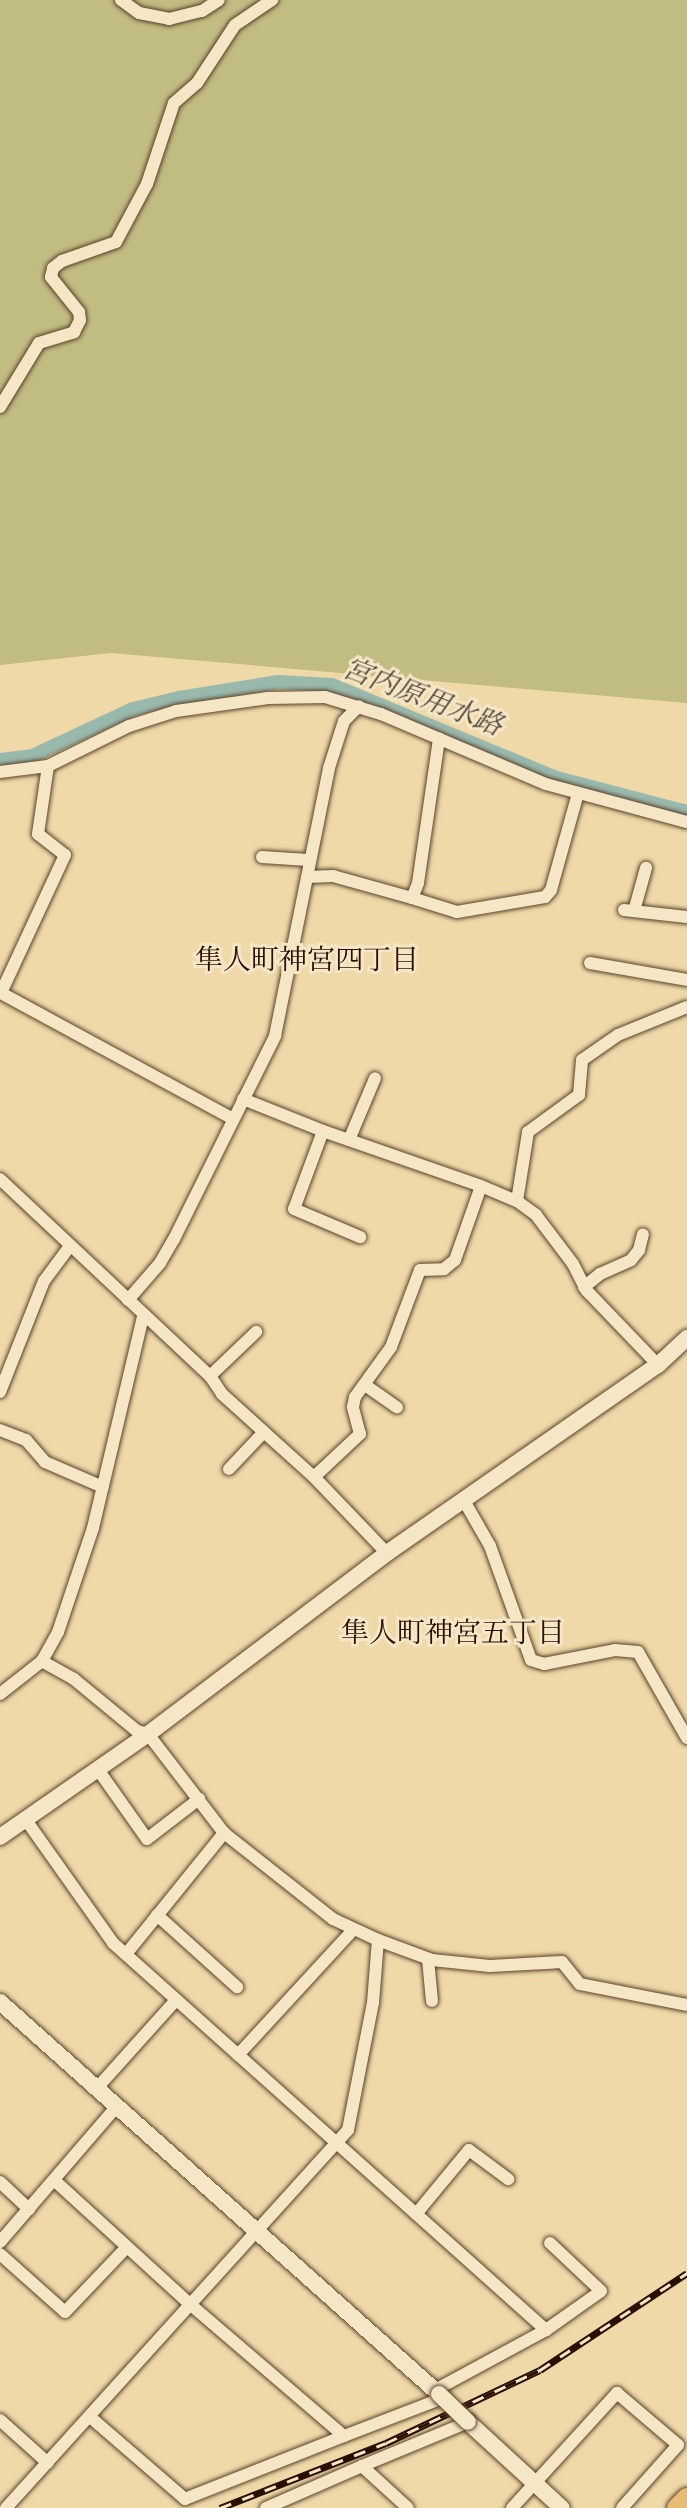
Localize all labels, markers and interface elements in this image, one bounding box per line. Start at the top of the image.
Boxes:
water label: 宮内原用水路 [339,650,507,742]
district label: 隼人町神宮四丁目 [195,942,419,976]
district label: 隼人町神宮五丁目 [341,1615,565,1649]

